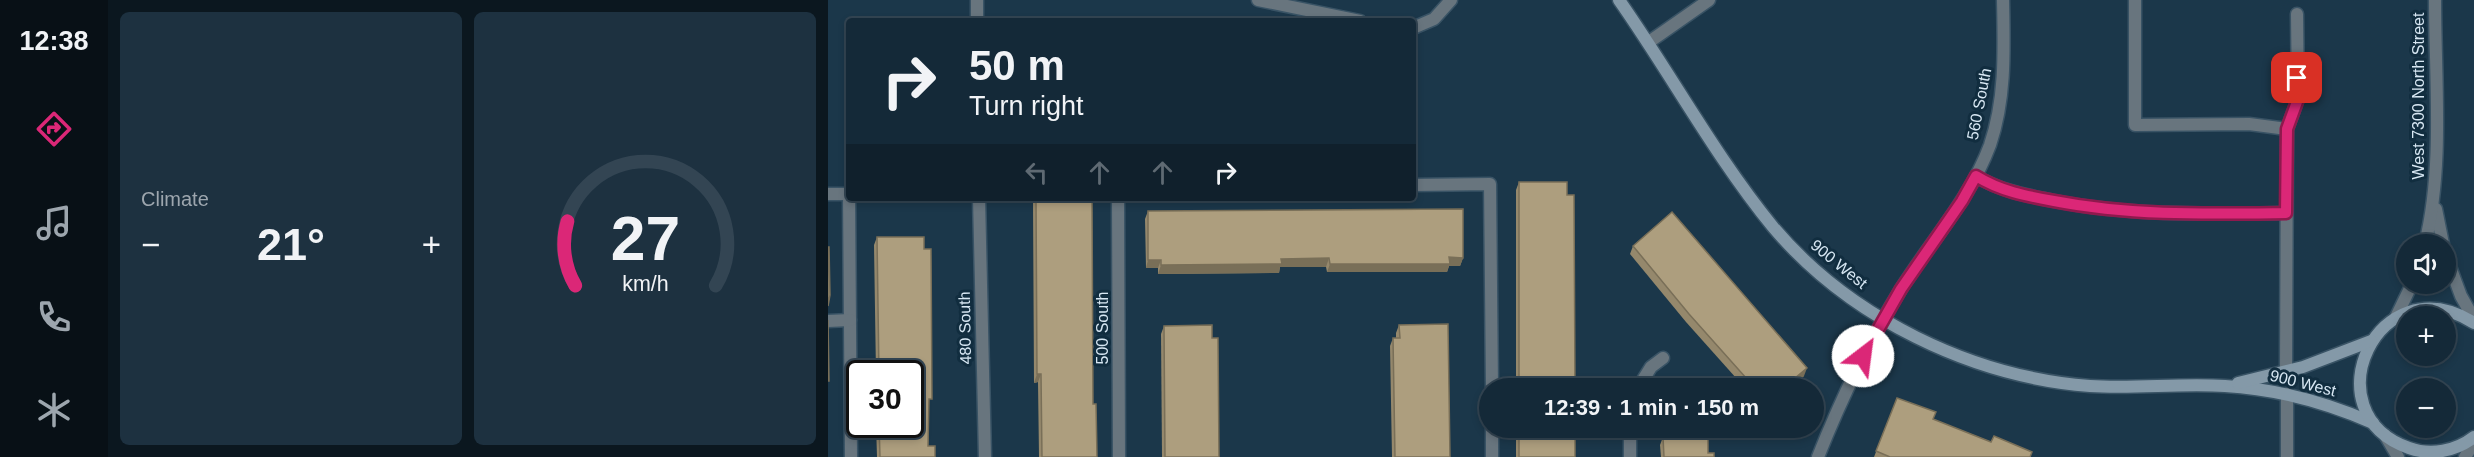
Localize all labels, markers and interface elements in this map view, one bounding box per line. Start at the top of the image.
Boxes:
street label: West 7300 North Street [2410,12,2427,179]
text: 12:38 [19,26,89,56]
icon: right [870,42,948,120]
text: 50 m [969,42,1065,89]
pin [2271,52,2322,103]
icon: arrive [2280,61,2313,94]
street label: 560 South [1964,67,1994,141]
text: Turn right [969,91,1084,121]
icon: directions [33,108,75,150]
icon: left [1020,156,1053,189]
icon: ahead [1083,156,1116,189]
icon: ahead [1146,156,1179,189]
icon: right [1209,156,1242,189]
text: Climate [141,188,209,210]
icon: music [33,202,75,244]
text: 27 [610,204,680,273]
text: 21° [257,219,325,270]
text: − [141,226,160,263]
text: + [422,226,441,263]
map controls [2396,234,2456,438]
button: sound [2396,234,2456,294]
street label: 900 West [1808,236,1871,292]
text: km/h [622,272,668,296]
street label: 480 South [956,291,974,365]
street label: 500 South [1094,292,1111,364]
icon: phone [33,296,75,338]
button: + [2396,306,2456,366]
position arrow [1831,324,1895,388]
speed limit sign: 30 [846,360,924,438]
street label: 900 West [2268,367,2338,400]
button: − [2396,378,2456,438]
icon: climate [33,389,75,431]
text: 12:39 · 1 min · 150 m [1544,395,1759,420]

